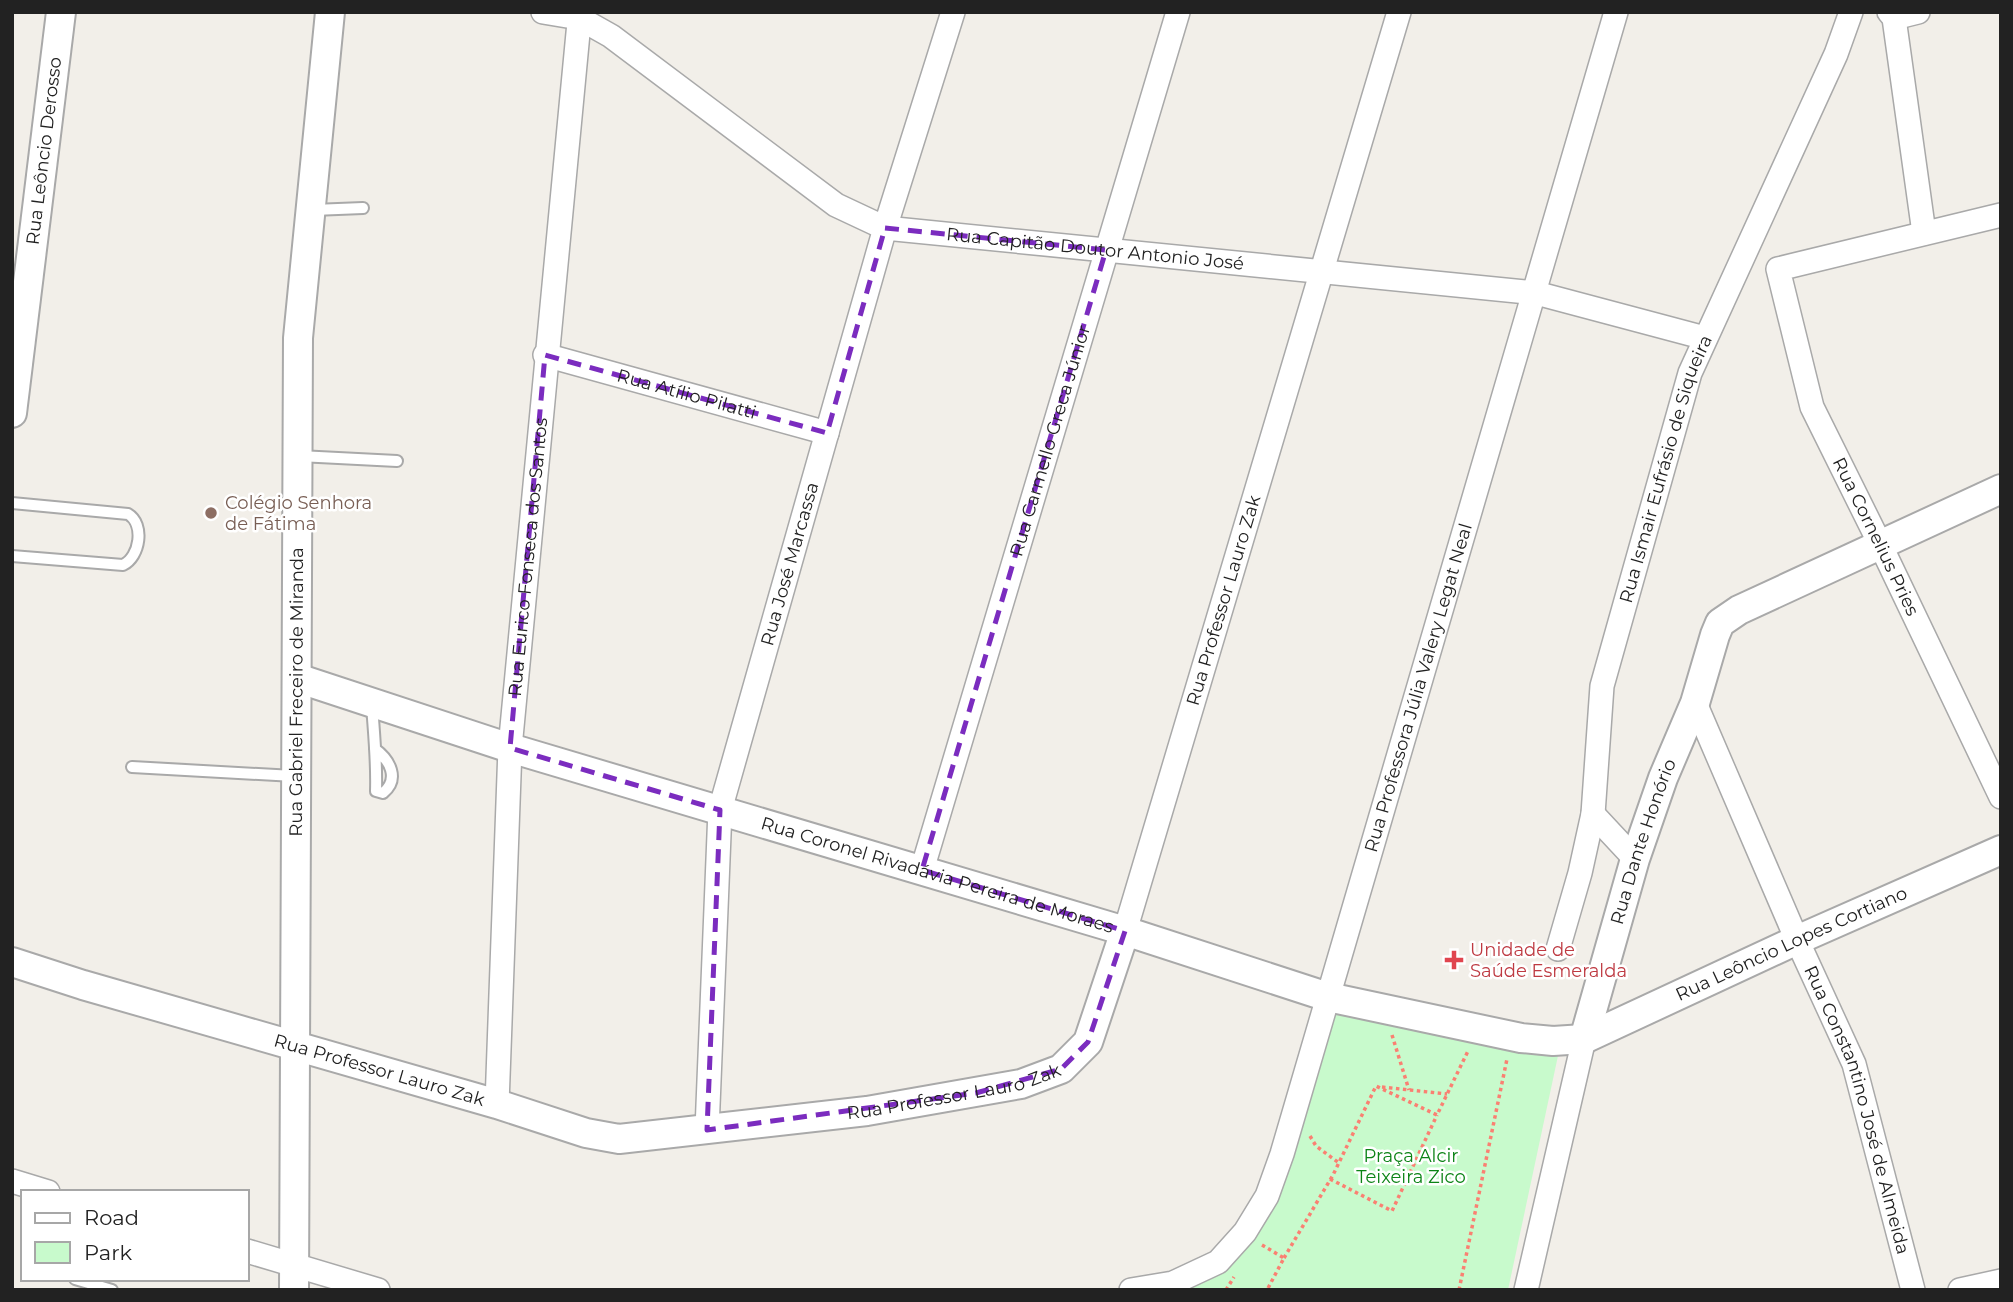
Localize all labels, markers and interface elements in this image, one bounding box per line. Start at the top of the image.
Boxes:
street label: Rua Leôncio Derosso [22,56,66,246]
street label: Rua Capitão Doutor Antonio José [945,223,1245,275]
street label: Rua Carmello Greca Júnior [1005,322,1095,559]
street label: Rua Ismair Eufrásio de Siqueira [1615,332,1717,606]
street label: Rua Atílio Pilatti [615,364,759,424]
street label: Rua Eurico Fonseca dos Santos [504,416,552,698]
street label: Rua Cornelius Pries [1828,454,1924,620]
street label: Rua José Marcassa [756,480,823,648]
place label: Colégio Senhora de Fátima [225,492,372,535]
street label: Rua Professor Lauro Zak [1182,492,1265,708]
marker: Colégio Senhora de Fátima [203,505,219,521]
street label: Rua Professora Júlia Valery Legat Neal [1360,521,1477,855]
street label: Rua Gabriel Freceiro de Miranda [285,547,308,837]
street label: Rua Dante Honório [1606,755,1681,927]
street label: Rua Coronel Rivadávia Pereira de Moraes [758,812,1116,938]
street label: Rua Leôncio Lopes Cortiano [1672,882,1911,1006]
place label: Unidade de Saúde Esmeralda [1470,939,1627,982]
marker: Unidade de Saúde Esmeralda [1444,950,1464,970]
street label: Rua Constantino José de Almeida [1799,962,1914,1256]
street label: Rua Professor Lauro Zak [271,1029,488,1111]
street label: Rua Professor Lauro Zak [846,1059,1064,1124]
park label: Praça Alcir Teixeira Zico [1356,1145,1466,1188]
legend [21,1190,248,1281]
text: Road [84,1205,139,1230]
text: Park [84,1240,132,1265]

